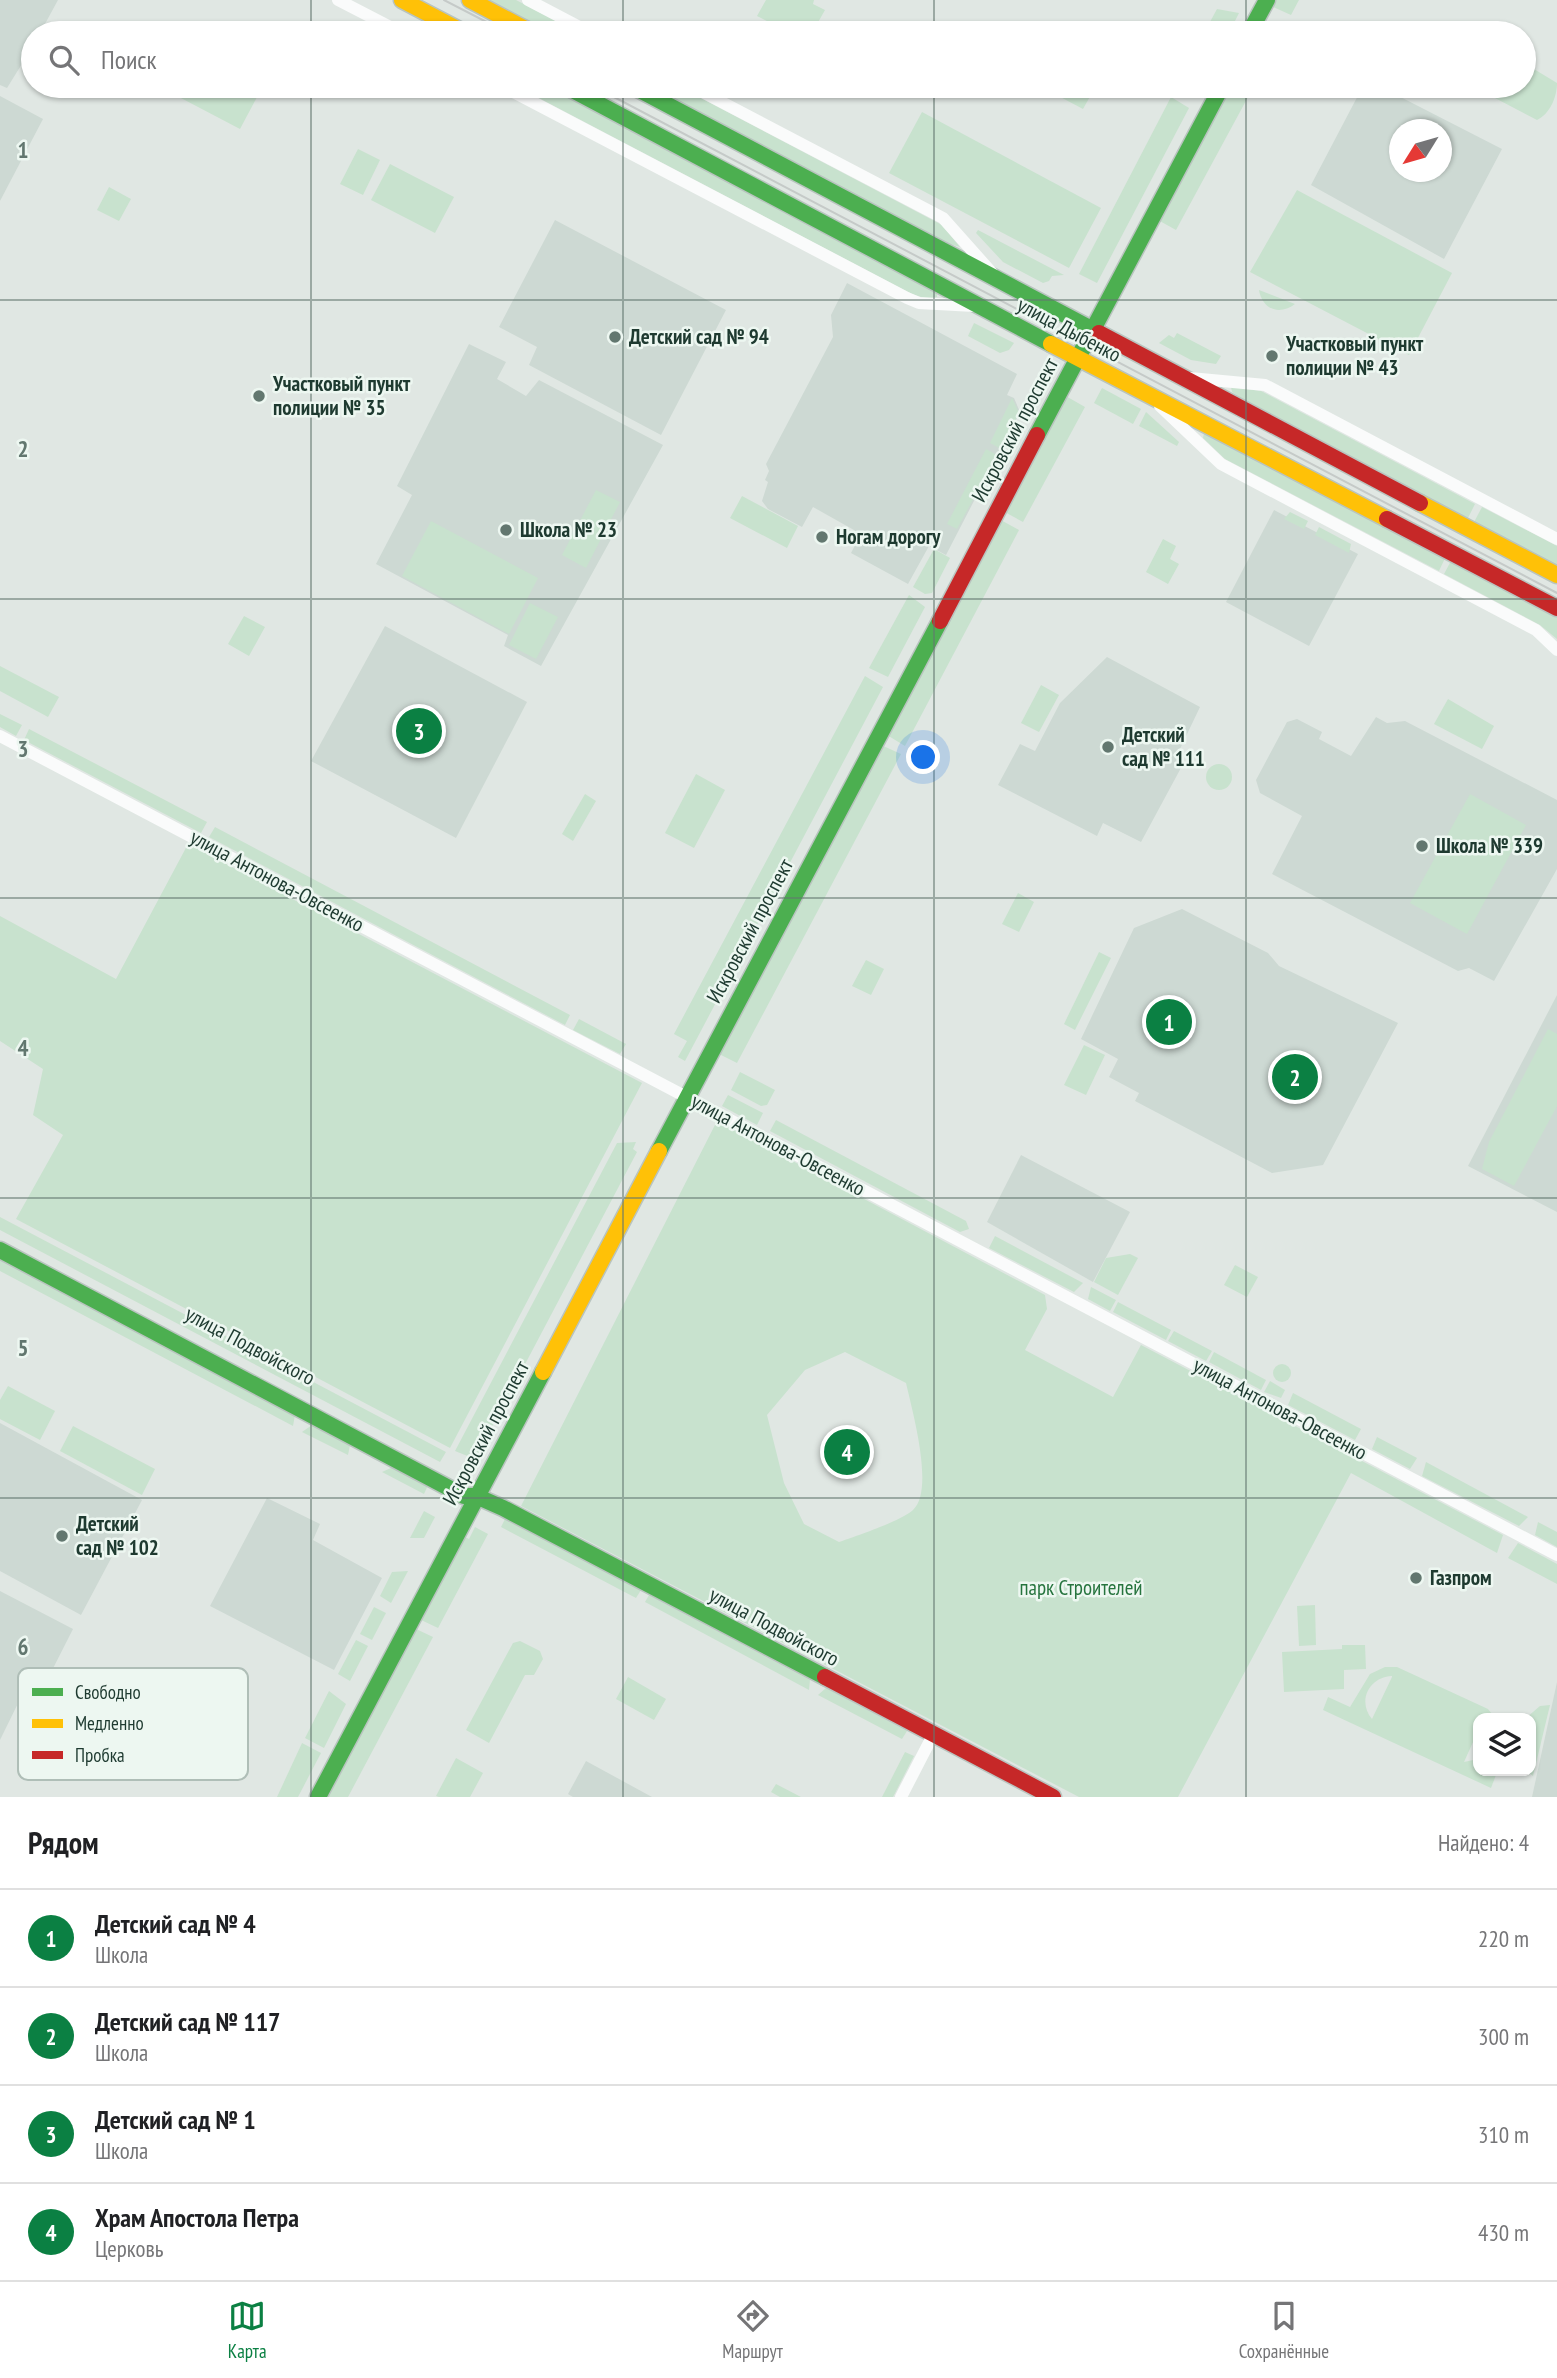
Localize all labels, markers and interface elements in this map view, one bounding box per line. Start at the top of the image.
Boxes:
search box [21,21,1536,98]
icon: search [45,41,83,79]
text: Поиск [101,43,157,76]
north arrow [1389,119,1452,182]
text: 1 [18,135,29,164]
street label: улица Дыбенко [1013,291,1126,368]
place label: Детский сад № 94 [629,323,769,350]
marker: Детский сад № 94 [607,329,623,345]
place label: Участковый пункт полиции № 43 [1285,330,1424,381]
marker: Участковый пункт полиции № 43 [1264,348,1280,364]
street label: Искровский проспект [965,353,1064,506]
place label: Участковый пункт полиции № 35 [272,370,411,421]
marker: Участковый пункт полиции № 35 [251,388,267,404]
text: 2 [18,434,29,463]
place label: Школа № 23 [520,516,617,543]
marker: Школа № 23 [498,522,514,538]
place label: Ногам дорогу [836,523,941,550]
marker: Ногам дорогу [814,529,830,545]
pin: 3 [396,705,442,757]
place label: Детский сад № 111 [1122,721,1205,772]
text: 3 [18,734,29,763]
marker: Детский сад № 111 [1100,739,1116,755]
your location [906,740,940,774]
street label: улица Антонова-Овсеенко [186,823,369,938]
place label: Школа № 339 [1436,832,1543,859]
marker: Школа № 339 [1414,838,1430,854]
street label: Искровский проспект [700,854,799,1007]
pin: 1 [1146,996,1192,1048]
text: 4 [18,1033,29,1062]
pin: 2 [1272,1051,1318,1103]
street label: улица Антонова-Овсеенко [687,1087,870,1202]
street label: улица Подвойского [181,1300,320,1391]
text: 5 [18,1333,29,1362]
street label: улица Антонова-Овсеенко [1189,1351,1372,1466]
street label: Искровский проспект [436,1356,535,1509]
pin: 4 [824,1426,870,1478]
place label: Детский сад № 102 [76,1510,159,1561]
marker: Детский сад № 102 [54,1528,70,1544]
place label: Газпром [1430,1564,1492,1591]
marker: Газпром [1408,1570,1424,1586]
park label: парк Строителей [1019,1574,1143,1601]
street label: улица Подвойского [705,1581,844,1672]
text: 6 [18,1632,29,1661]
legend [18,1668,248,1780]
text: Свободно [75,1680,141,1704]
text: Медленно [75,1711,144,1735]
map controls [1473,1713,1536,1776]
button: layers [1473,1713,1536,1776]
text: Пробка [75,1743,125,1767]
text: Рядом [28,1823,99,1862]
text: Найдено: 4 [1438,1828,1529,1857]
text: Детский сад № 4 [95,1907,256,1940]
text: 1 [46,1924,57,1953]
text: 220 m [1478,1924,1529,1953]
text: Школа [95,1940,148,1969]
text: Детский сад № 117 [95,2005,281,2038]
text: 2 [46,2022,57,2051]
text: 300 m [1478,2022,1529,2051]
text: Школа [95,2038,148,2067]
text: Детский сад № 1 [95,2103,256,2136]
text: 3 [46,2120,57,2149]
text: 310 m [1478,2120,1529,2149]
text: Школа [95,2136,148,2165]
text: Храм Апостола Петра [95,2201,299,2234]
text: 4 [46,2218,57,2247]
text: 430 m [1478,2218,1529,2247]
text: Церковь [95,2234,163,2263]
tab: Карта [228,2297,267,2363]
tab: Маршрут [722,2297,783,2363]
tab: Сохранённые [1239,2297,1329,2363]

